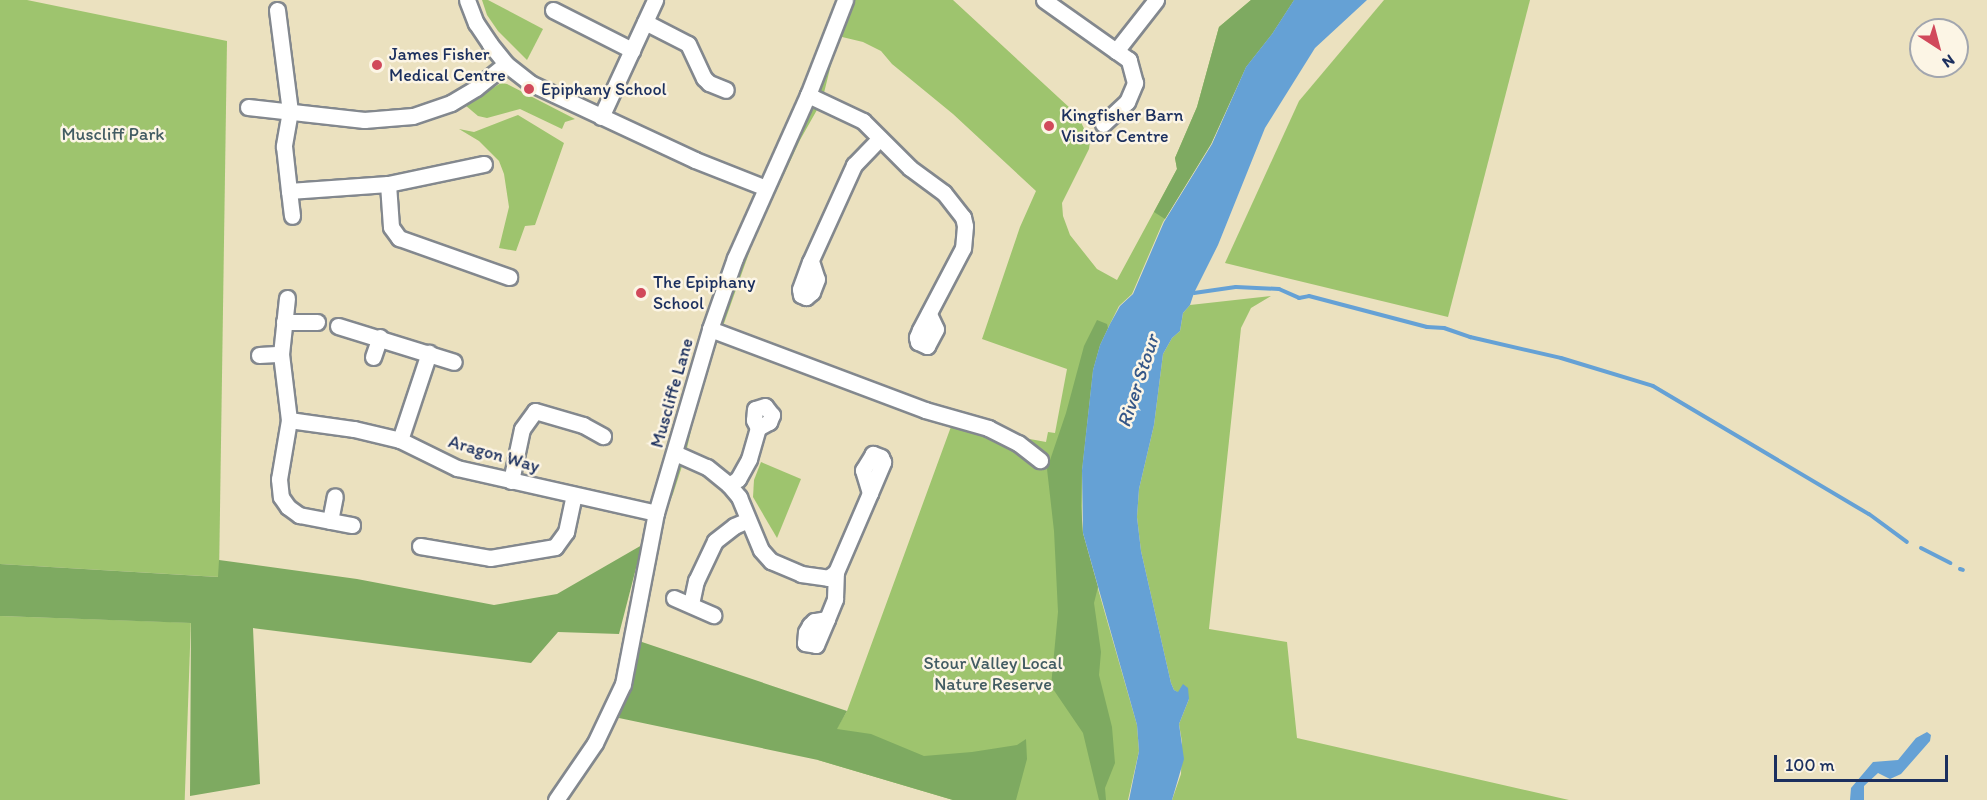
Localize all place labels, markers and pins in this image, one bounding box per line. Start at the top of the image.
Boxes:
place label: James Fisher Medical Centre [389,44,506,86]
marker: James Fisher Medical Centre [370,58,384,72]
place label: Epiphany School [541,78,666,100]
marker: Epiphany School [522,82,536,96]
place label: Kingfisher Barn Visitor Centre [1061,105,1183,148]
marker: Kingfisher Barn Visitor Centre [1042,119,1056,133]
place label: The Epiphany School [653,272,755,314]
marker: The Epiphany School [634,286,648,300]

